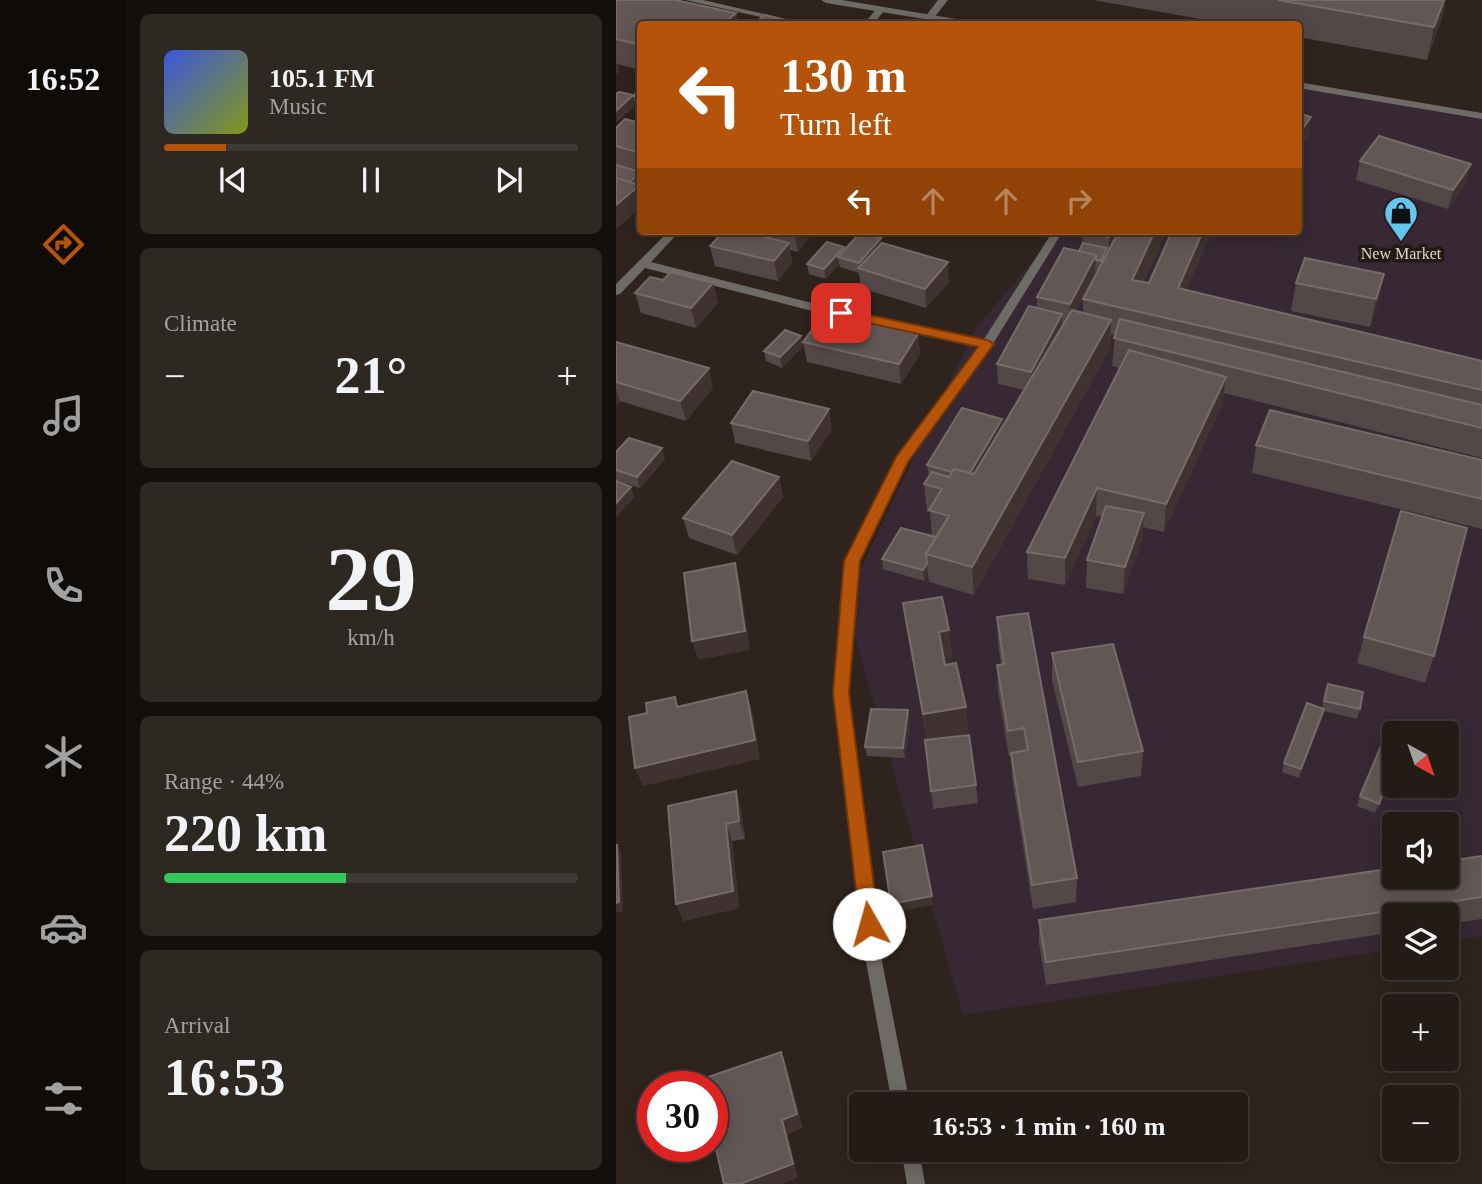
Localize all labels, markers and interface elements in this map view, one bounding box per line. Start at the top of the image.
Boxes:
text: 130 m [780,48,907,103]
icon: left [665,49,756,140]
text: 16:52 [26,61,100,97]
text: 105.1 FM [269,64,374,93]
text: Music [269,94,327,119]
text: Turn left [780,106,892,142]
icon: previous [214,161,252,199]
icon: pause [352,161,390,199]
icon: next [490,161,528,199]
icon: left [841,182,879,220]
icon: ahead [914,182,952,220]
icon: ahead [987,182,1025,220]
icon: right [1060,182,1098,220]
shop icon: New Market [1382,194,1420,243]
icon: directions [39,220,88,269]
place label: New Market [1361,245,1442,262]
pin [811,283,871,343]
icon: arrive [822,294,860,332]
text: Climate [164,311,237,336]
text: 21° [335,347,407,404]
text: − [164,355,185,397]
text: + [557,355,578,397]
icon: music [39,391,88,440]
text: 29 [326,529,417,630]
icon: phone [39,561,88,610]
text: km/h [347,625,395,650]
north arrow [1382,721,1460,798]
map controls [1382,721,1459,1162]
icon: climate [39,732,88,781]
text: Range · 44% [164,769,284,794]
text: 220 km [164,805,327,862]
button: sound [1382,812,1459,889]
position arrow [832,887,906,961]
icon: car [39,903,88,952]
button: layers [1382,903,1459,980]
button: + [1382,994,1459,1071]
text: Arrival [164,1013,230,1038]
text: 16:53 [164,1049,285,1106]
speed limit sign: 30 [637,1071,728,1162]
icon: filters [39,1074,88,1123]
button: − [1382,1085,1459,1162]
text: 16:53 · 1 min · 160 m [932,1112,1166,1141]

